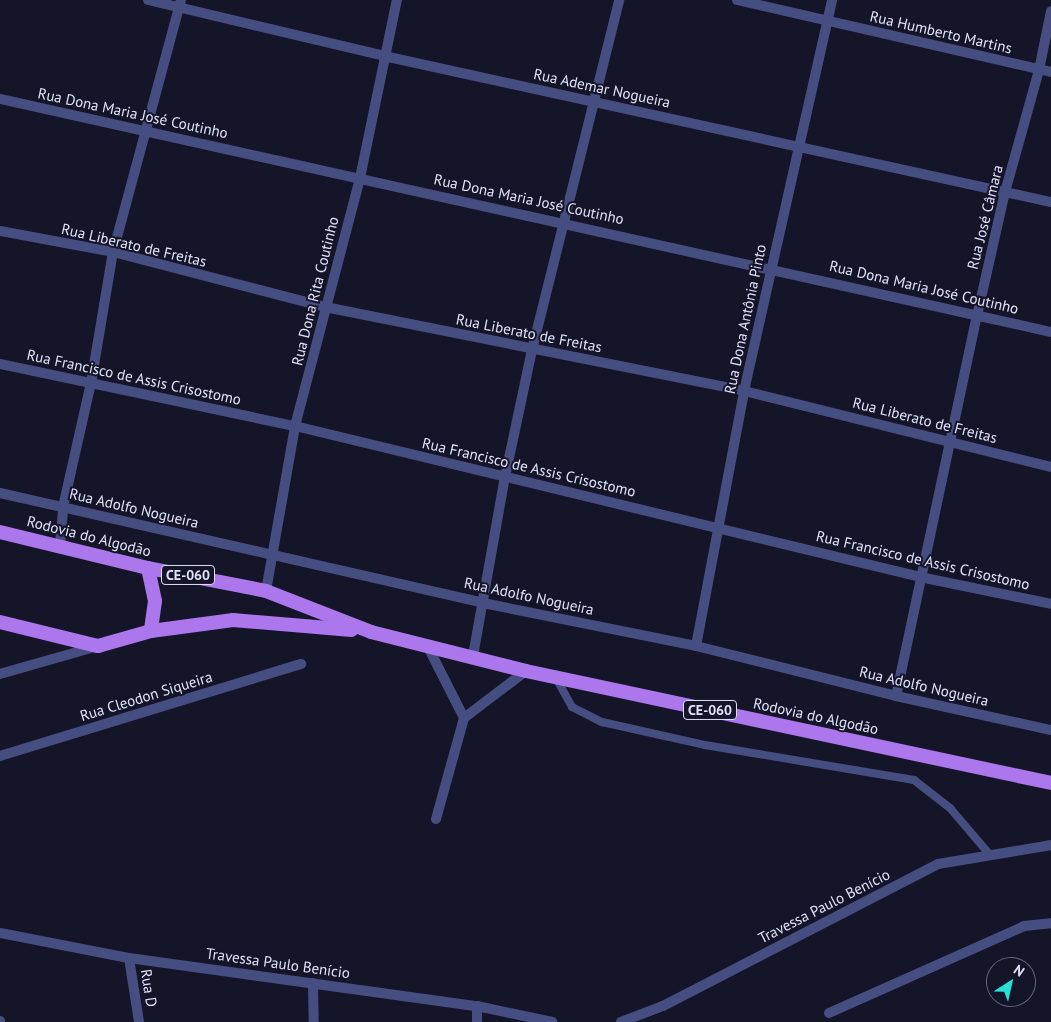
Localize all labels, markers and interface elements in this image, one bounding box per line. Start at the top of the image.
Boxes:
street label: Rua Humberto Martins [868,7,1014,57]
street label: Rua Ademar Nogueira [532,65,672,111]
street label: Rua Dona Maria José Coutinho [36,84,230,142]
street label: Rua José Câmara [963,163,1007,271]
street label: Rua Dona Maria José Coutinho [432,170,626,228]
street label: Rua Dona Rita Coutinho [288,215,342,367]
street label: Rua Liberato de Freitas [60,220,208,270]
street label: Rua Dona Antônia Pinto [720,242,770,396]
street label: Rua Dona Maria José Coutinho [828,256,1020,318]
street label: Rua Liberato de Freitas [454,310,604,356]
street label: Rua Francisco de Assis Crisostomo [25,345,243,409]
street label: Rua Liberato de Freitas [851,393,999,447]
street label: Rua Francisco de Assis Crisostomo [420,434,638,500]
street label: Rua Adolfo Nogueira [67,484,201,532]
street label: Rodovia do Algodão [25,512,153,560]
street label: Rua Francisco de Assis Crisostomo [814,527,1032,593]
road number: CE-060 [160,564,216,586]
street label: Rua Adolfo Nogueira [462,573,596,619]
street label: Rua Adolfo Nogueira [857,662,991,710]
street label: Rua Cleodon Siqueira [78,667,214,725]
street label: Rodovia do Algodão [752,694,880,738]
road number: CE-060 [682,698,738,722]
street label: Travessa Paulo Benício [755,865,893,947]
street label: Travessa Paulo Benício [205,944,351,982]
north arrow [986,957,1036,1007]
text: N [1010,961,1028,981]
street label: Rua D [137,968,161,1008]

